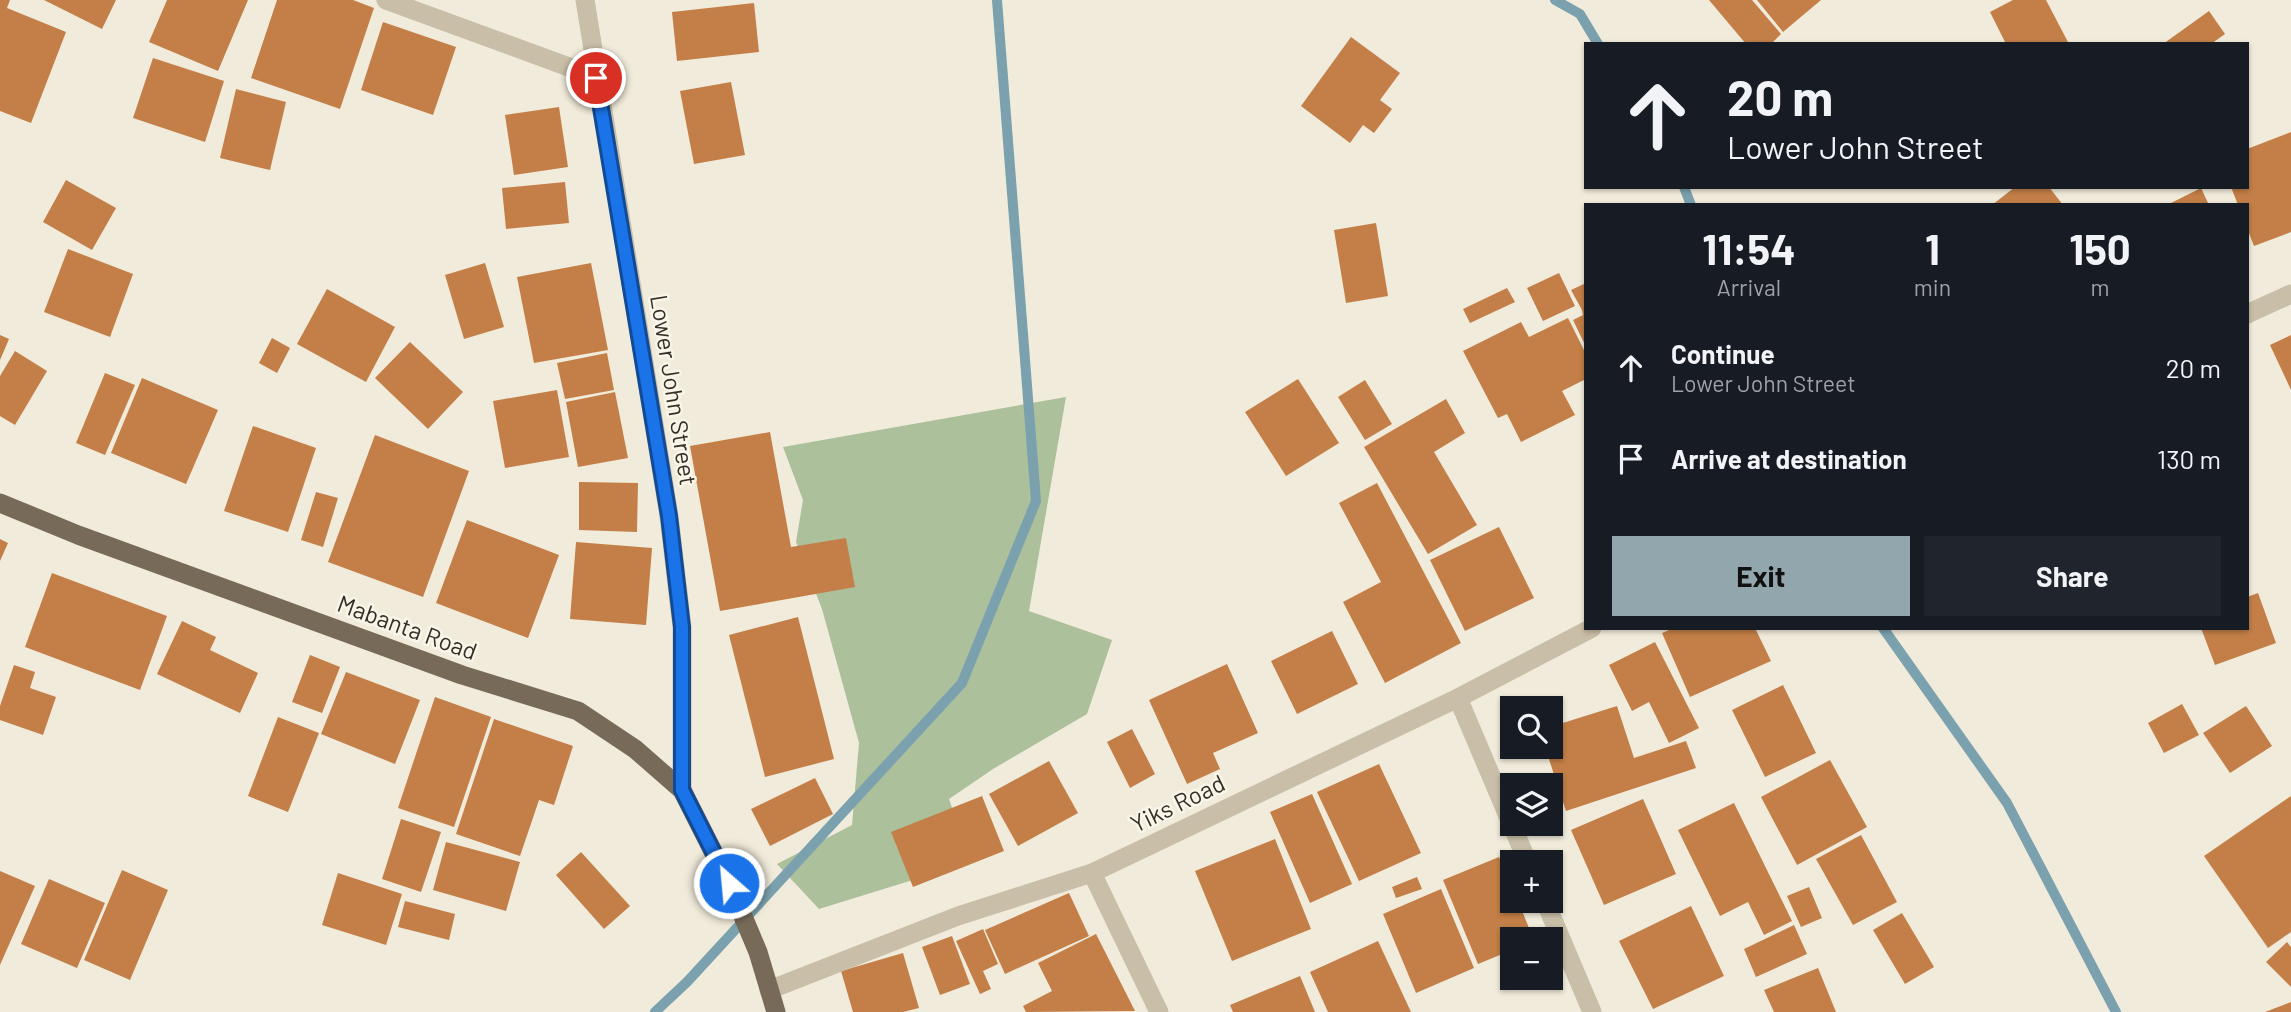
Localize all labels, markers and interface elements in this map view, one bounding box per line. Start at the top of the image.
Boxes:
pin [566,48,626,108]
icon: arrive [577,59,615,97]
text: 20 m [1727,67,1833,126]
icon: ahead [1612,70,1703,161]
text: Lower John Street [1727,127,1984,165]
text: 11:54 [1702,223,1796,273]
text: 1 [1925,223,1940,273]
text: 150 [2069,223,2131,273]
text: Arrival [1717,273,1781,301]
text: min [1914,273,1951,301]
text: m [2091,273,2110,301]
street label: Lower John Street [645,292,704,487]
text: Continue [1671,338,1775,369]
icon: ahead [1612,349,1650,387]
text: 20 m [2166,352,2221,383]
text: Lower John Street [1671,369,1856,397]
icon: arrive [1612,440,1650,478]
text: Arrive at destination [1671,443,1907,474]
text: 130 m [2157,443,2221,474]
button: Exit [1612,536,1910,616]
button: Share [1924,536,2221,616]
street label: Mabanta Road [334,588,481,665]
map controls [1500,696,1563,990]
button: search [1500,696,1563,759]
street label: Yiks Road [1126,767,1229,838]
button: layers [1500,773,1563,836]
position arrow [692,846,766,920]
button: + [1500,850,1563,913]
button: − [1500,927,1563,990]

